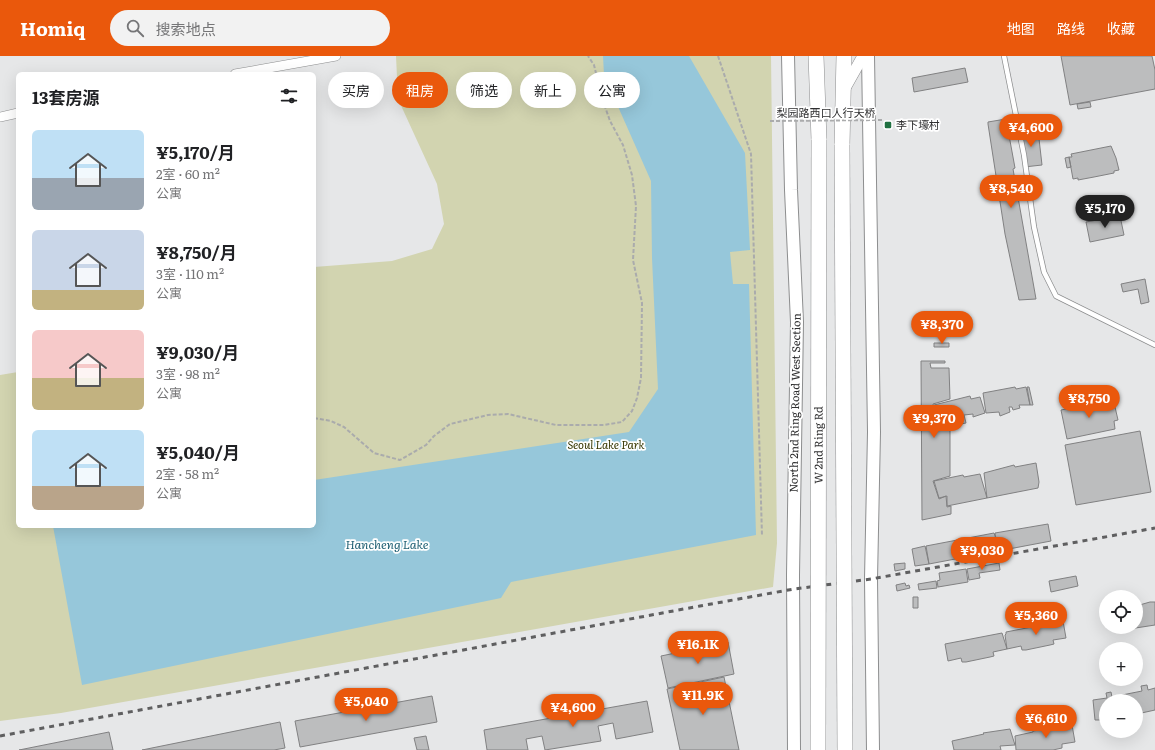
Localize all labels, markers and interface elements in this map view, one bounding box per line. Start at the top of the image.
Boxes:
search box [110,10,390,46]
text: Homiq [20,14,86,42]
icon: search [124,17,146,39]
text: 搜索地点 [156,17,216,40]
text: 地图 [1007,18,1035,38]
text: 路线 [1057,18,1085,38]
text: 收藏 [1107,18,1135,38]
chip: 买房 [328,72,384,108]
chip: 租房 [392,72,448,108]
chip: 筛选 [456,72,512,108]
chip: 新上 [520,72,576,108]
chip: 公寓 [584,72,640,108]
text: 13套房源 [32,84,100,109]
icon: filters [278,85,300,107]
street label: 梨园路西口人行天桥 [777,104,876,120]
pin: ¥4,600 [998,114,1064,148]
place label: 李下壕村 [896,116,940,132]
text: ¥4,600 [1008,117,1054,136]
marker: 李下壕村 [883,120,893,130]
text: ¥5,170/月 [156,139,235,164]
icon: home [64,146,112,194]
text: 2室 · 60 m² [156,164,220,183]
pin: ¥8,540 [978,175,1044,209]
text: ¥8,540 [989,178,1033,197]
text: 公寓 [156,183,182,202]
pin: ¥5,170 [1072,195,1138,229]
text: ¥5,170 [1084,198,1126,217]
text: ¥8,750/月 [156,239,237,264]
icon: home [64,246,112,294]
text: 3室 · 110 m² [156,264,224,283]
text: 公寓 [156,283,182,302]
pin: ¥8,370 [909,311,975,345]
street label: North 2nd Ring Road West Section [784,313,804,493]
text: ¥8,370 [920,314,964,333]
text: ¥9,030/月 [156,339,239,364]
icon: home [64,346,112,394]
text: 3室 · 98 m² [156,364,220,383]
text: 公寓 [156,383,182,402]
pin: ¥8,750 [1056,385,1122,419]
text: ¥8,750 [1068,388,1110,407]
pin: ¥9,370 [901,405,967,439]
street label: W 2nd Ring Rd [809,406,826,484]
text: ¥9,370 [912,408,956,427]
park label: Seoul Lake Park [567,436,645,452]
text: ¥5,040/月 [156,439,240,464]
icon: home [64,446,112,494]
text: 2室 · 58 m² [156,464,219,483]
text: 公寓 [156,483,182,502]
water label: Hancheng Lake [345,535,429,553]
pin: ¥9,030 [949,537,1015,571]
text: ¥9,030 [960,540,1004,559]
map controls [1099,590,1143,738]
button: locate [1099,590,1143,634]
pin: ¥5,360 [1003,602,1069,636]
text: ¥5,360 [1014,605,1058,624]
pin: ¥16.1K [665,631,731,665]
text: ¥16.1K [677,634,719,653]
button: + [1099,642,1143,686]
pin: ¥11.9K [670,682,736,716]
text: ¥11.9K [682,685,724,704]
pin: ¥5,040 [333,688,399,722]
text: ¥5,040 [344,691,388,710]
pin: ¥4,600 [540,694,606,728]
button: − [1099,694,1143,738]
text: ¥4,600 [550,697,596,716]
pin: ¥6,610 [1013,705,1079,739]
text: ¥6,610 [1025,708,1067,727]

